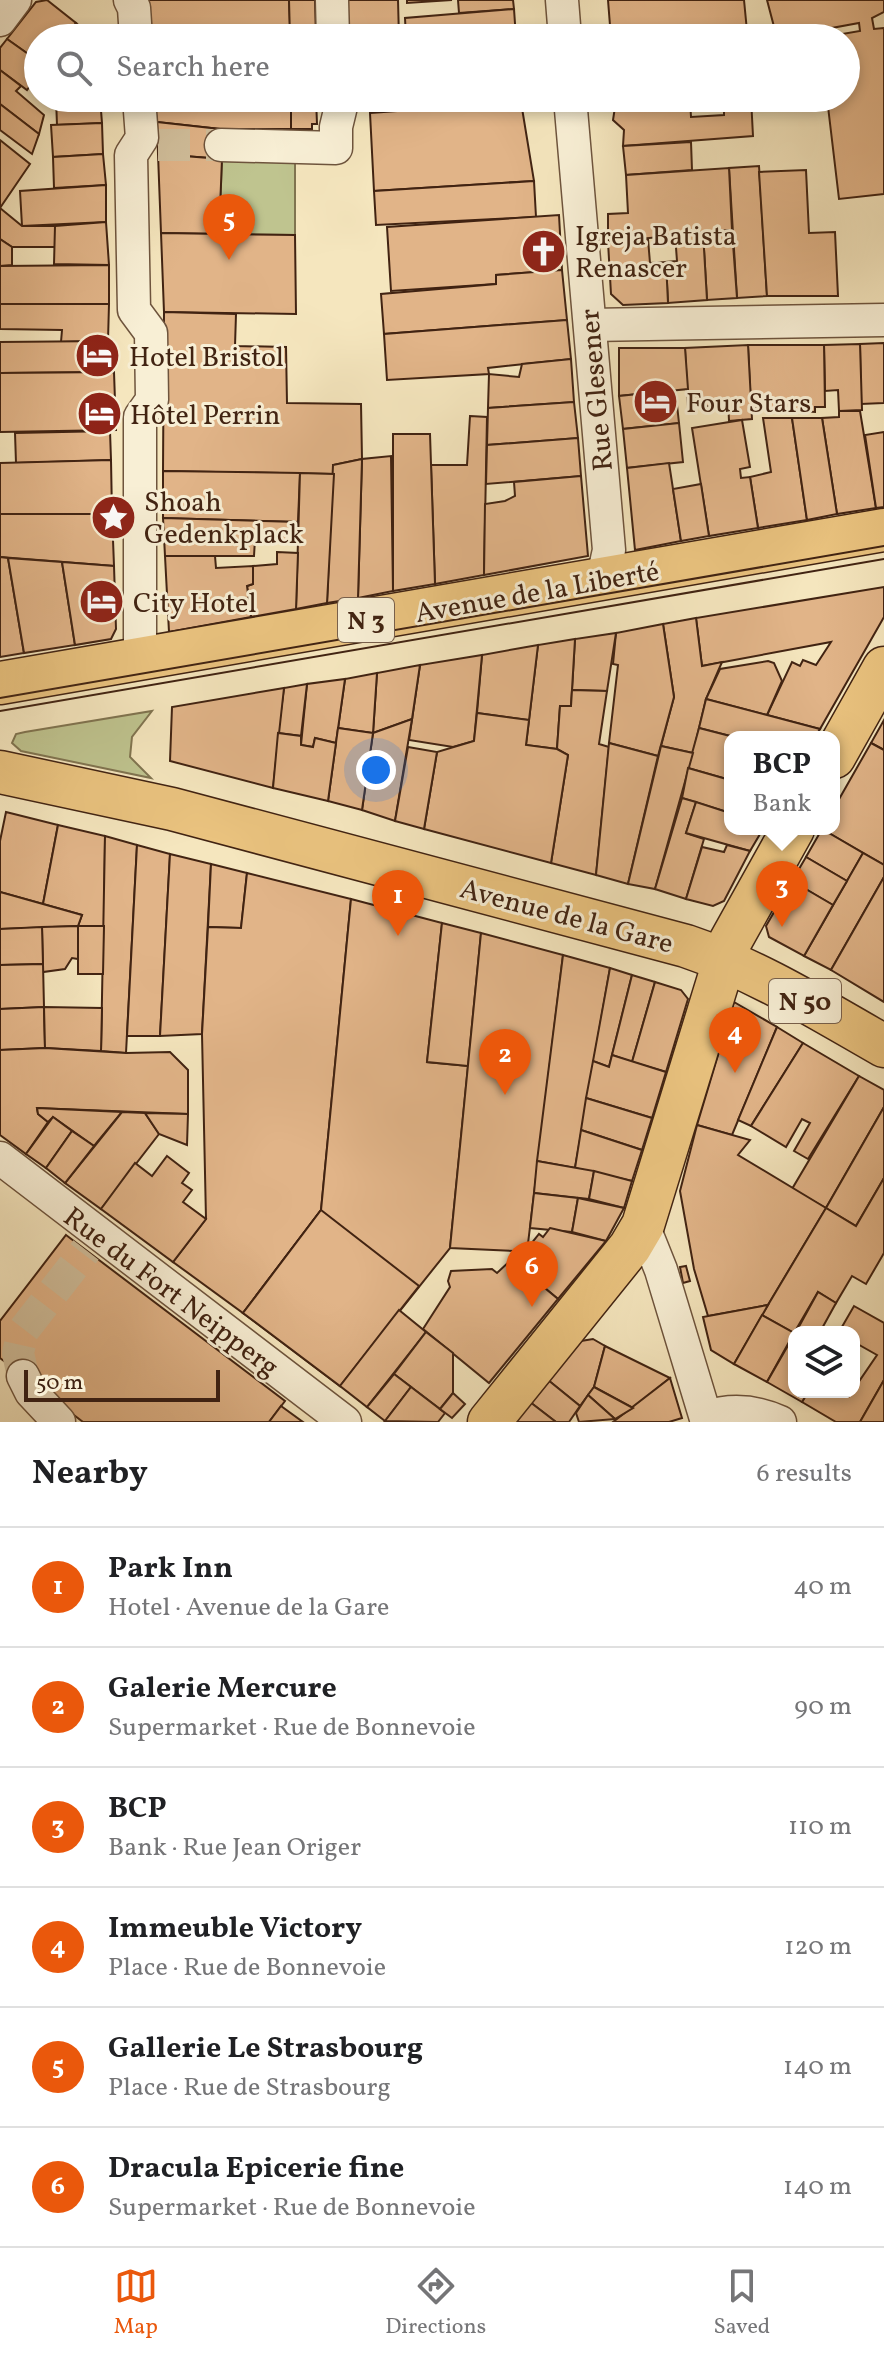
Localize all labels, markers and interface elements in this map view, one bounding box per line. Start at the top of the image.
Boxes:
search box [24,24,860,112]
icon: search [52,46,96,90]
text: Search here [116,47,270,89]
pin: 5 [203,194,255,260]
place label: Igreja Batista Renascer [575,218,737,289]
church icon: Igreja Batista Renascer [520,227,568,275]
street label: Rue Glesener [571,307,624,473]
hotel icon: Hotel Bristol [74,332,122,380]
place label: Hotel Bristol [129,339,284,378]
hotel icon: Four Stars [631,378,679,426]
place label: Four Stars [686,385,811,424]
hotel icon: Hôtel Perrin [75,390,123,438]
place label: Hôtel Perrin [130,397,280,436]
place label: Shoah Gedenkplack [144,484,304,555]
place icon: Shoah Gedenkplack [89,493,137,541]
street label: Avenue de la Liberté [412,553,662,634]
hotel icon: City Hotel [78,578,126,626]
place label: City Hotel [133,585,257,624]
road number: N 3 [338,598,394,642]
popup [724,731,840,835]
text: BCP [753,744,811,786]
your location [356,750,396,790]
text: Bank [753,786,811,822]
pin: 3 [756,861,808,927]
pin: 1 [372,870,424,936]
street label: Avenue de la Gare [455,870,677,965]
road number: N 50 [769,979,841,1023]
pin: 4 [709,1007,761,1073]
pin: 2 [479,1029,531,1095]
street label: Rue du Fort Neipperg [54,1199,287,1387]
pin: 6 [506,1241,558,1307]
map controls [788,1326,860,1398]
button: layers [788,1326,860,1398]
scale bar [24,1366,220,1402]
text: 50 m [36,1368,83,1399]
text: Nearby [32,1451,148,1498]
text: 6 results [757,1456,852,1492]
text: Park Inn [108,1548,233,1590]
text: 1 [53,1569,63,1605]
text: 40 m [793,1569,852,1605]
text: Hotel · Avenue de la Gare [108,1590,389,1626]
text: Galerie Mercure [108,1668,337,1710]
text: 2 [51,1689,65,1725]
text: 90 m [794,1689,852,1725]
text: Supermarket · Rue de Bonnevoie [108,1710,475,1746]
text: BCP [108,1788,167,1830]
text: 3 [51,1809,65,1845]
text: 110 m [788,1809,852,1845]
text: Bank · Rue Jean Origer [108,1830,361,1866]
text: Immeuble Victory [108,1908,362,1950]
text: 4 [50,1929,66,1965]
text: 120 m [784,1929,852,1965]
text: Place · Rue de Bonnevoie [108,1950,386,1986]
text: Gallerie Le Strasbourg [108,2028,423,2070]
text: 5 [52,2049,64,2085]
text: 140 m [783,2049,852,2085]
text: Place · Rue de Strasbourg [108,2070,391,2106]
text: Dracula Epicerie fine [108,2148,404,2190]
text: 6 [51,2169,65,2205]
text: 140 m [783,2169,852,2205]
text: Supermarket · Rue de Bonnevoie [108,2190,475,2226]
tab: Map [114,2264,158,2343]
tab: Directions [385,2264,486,2343]
tab: Saved [714,2264,770,2343]

